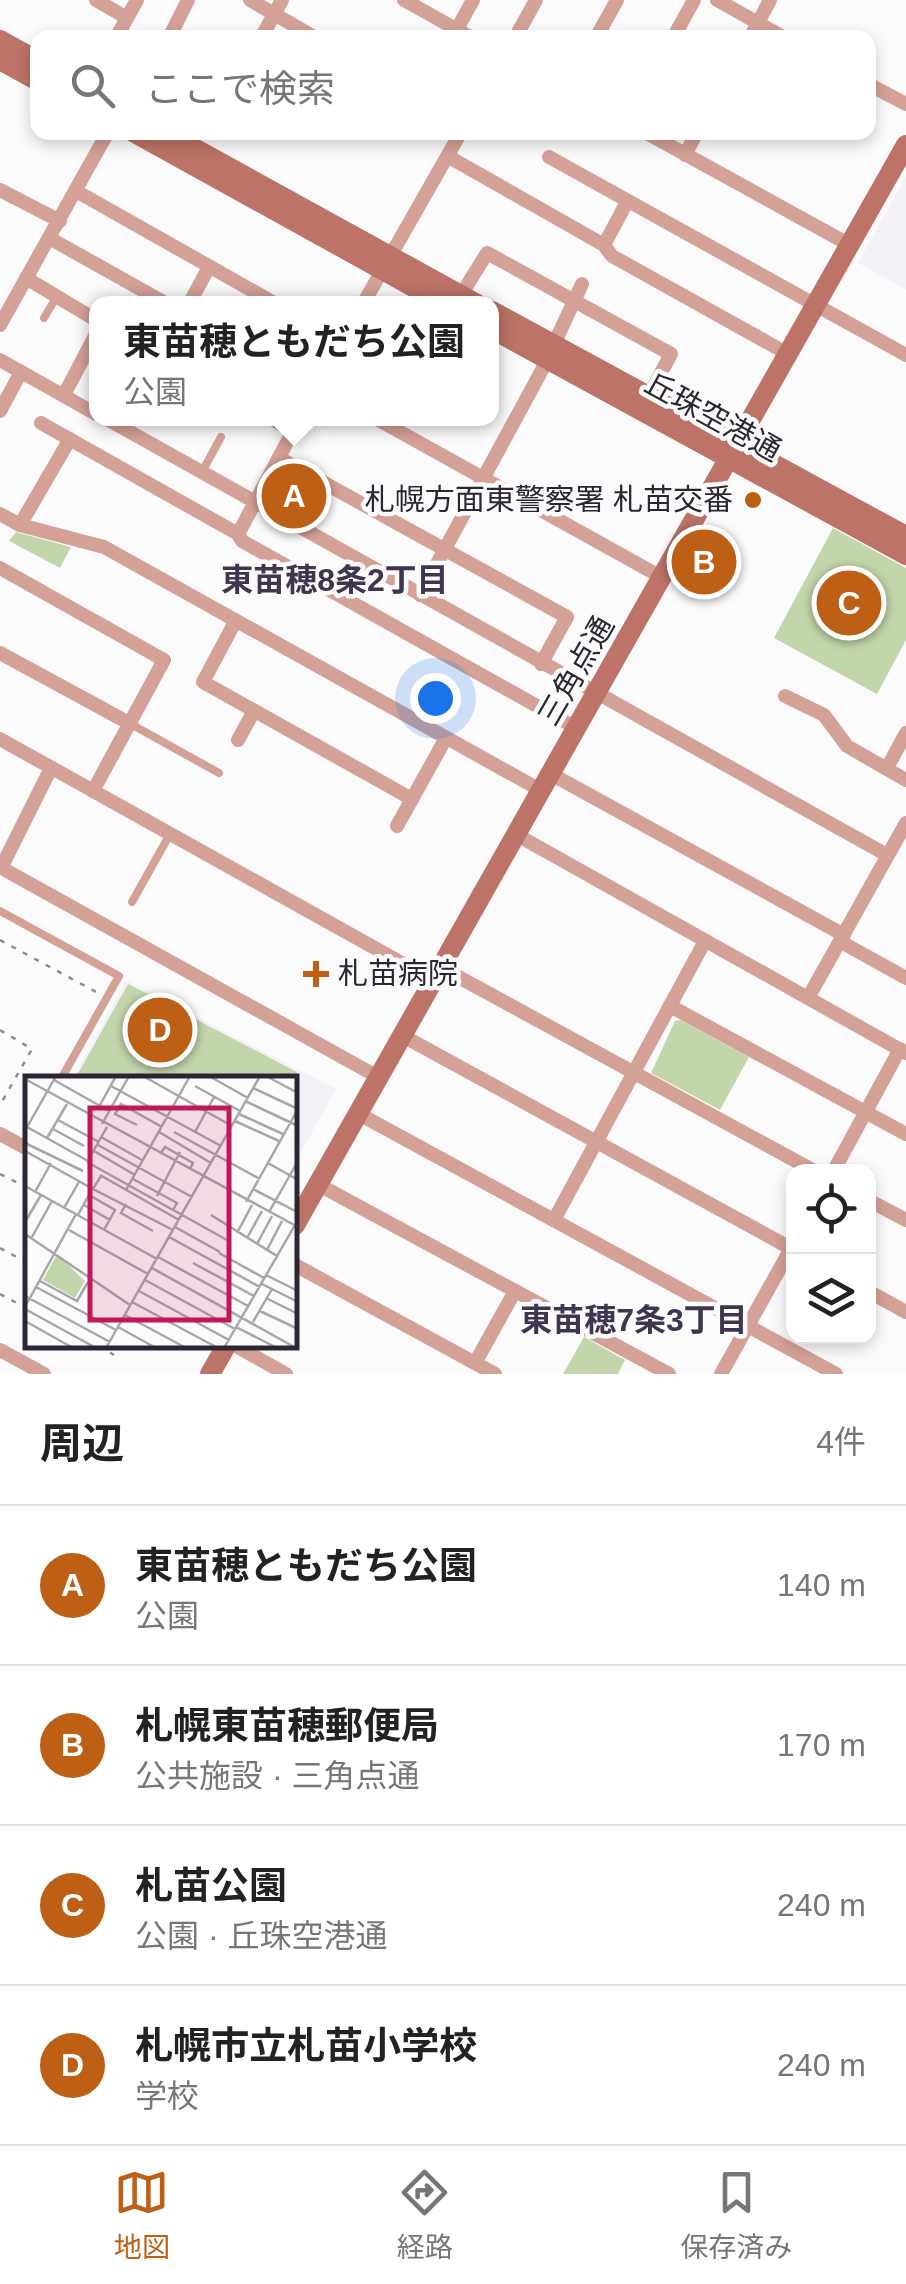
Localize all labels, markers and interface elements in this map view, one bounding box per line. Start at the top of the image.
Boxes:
search box [30,30,876,140]
icon: search [65,58,120,113]
text: ここで検索 [145,68,335,110]
popup [89,296,499,426]
text: 東苗穂ともだち公園 [123,321,465,363]
street label: 丘珠空港通 [640,366,787,467]
text: 公園 [123,374,187,410]
pin: A [262,458,326,534]
place label: 札幌方面東警察署 札苗交番 [365,483,733,516]
marker: 札幌方面東警察署 札苗交番 [742,489,764,511]
pin: B [672,524,736,600]
district label: 東苗穂8条2丁目 [221,562,449,598]
pin: C [816,566,882,640]
street label: 三角点通 [531,611,620,731]
your location [410,673,461,724]
place label: 札苗病院 [338,957,458,990]
marker: 札苗病院 [303,961,329,987]
pin: D [128,992,192,1068]
inset map [25,1076,298,1349]
map controls [786,1164,876,1344]
button: locate [786,1164,876,1254]
button: layers [786,1254,876,1344]
district label: 東苗穂7条3丁目 [520,1302,748,1338]
text: 周辺 [40,1420,124,1467]
text: 4件 [816,1424,866,1460]
text: 東苗穂ともだち公園 [135,1545,477,1587]
text: A [61,1567,84,1603]
text: 140 m [777,1567,866,1603]
text: 公園 [135,1598,199,1634]
text: 札幌東苗穂郵便局 [135,1705,439,1747]
text: B [61,1727,84,1763]
text: 170 m [777,1727,866,1763]
text: 公共施設 · 三角点通 [135,1758,419,1794]
text: 札苗公園 [135,1865,287,1907]
text: C [61,1887,84,1923]
text: 240 m [777,1887,866,1923]
text: 公園 · 丘珠空港通 [135,1918,387,1954]
text: 札幌市立札苗小学校 [135,2025,477,2067]
text: D [61,2047,84,2083]
text: 240 m [777,2047,866,2083]
text: 学校 [135,2078,199,2114]
tab: 地図 [114,2165,170,2265]
tab: 経路 [397,2165,453,2265]
tab: 保存済み [680,2165,792,2265]

